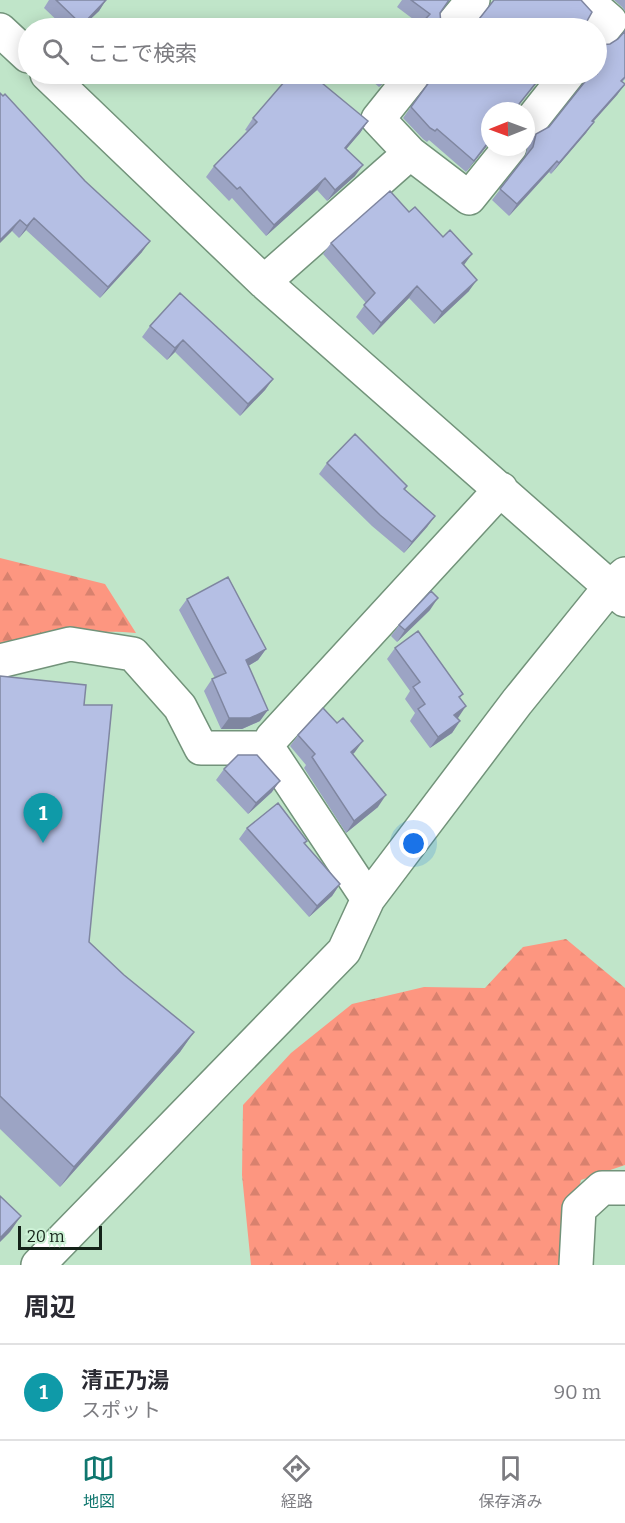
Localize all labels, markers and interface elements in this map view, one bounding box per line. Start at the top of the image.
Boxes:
search box [18,18,607,84]
icon: search [39,35,72,68]
text: ここで検索 [87,40,197,67]
north arrow [481,102,535,156]
pin: 1 [24,794,63,843]
your location [399,829,428,858]
scale bar [18,1223,102,1250]
text: 20 m [27,1227,64,1246]
text: 周辺 [24,1292,76,1323]
text: 清正乃湯 [81,1367,169,1394]
text: 1 [39,1380,48,1404]
text: 90 m [553,1380,601,1404]
text: スポット [81,1398,161,1422]
tab: 地図 [82,1452,115,1512]
tab: 経路 [280,1452,313,1512]
tab: 保存済み [478,1452,542,1512]

